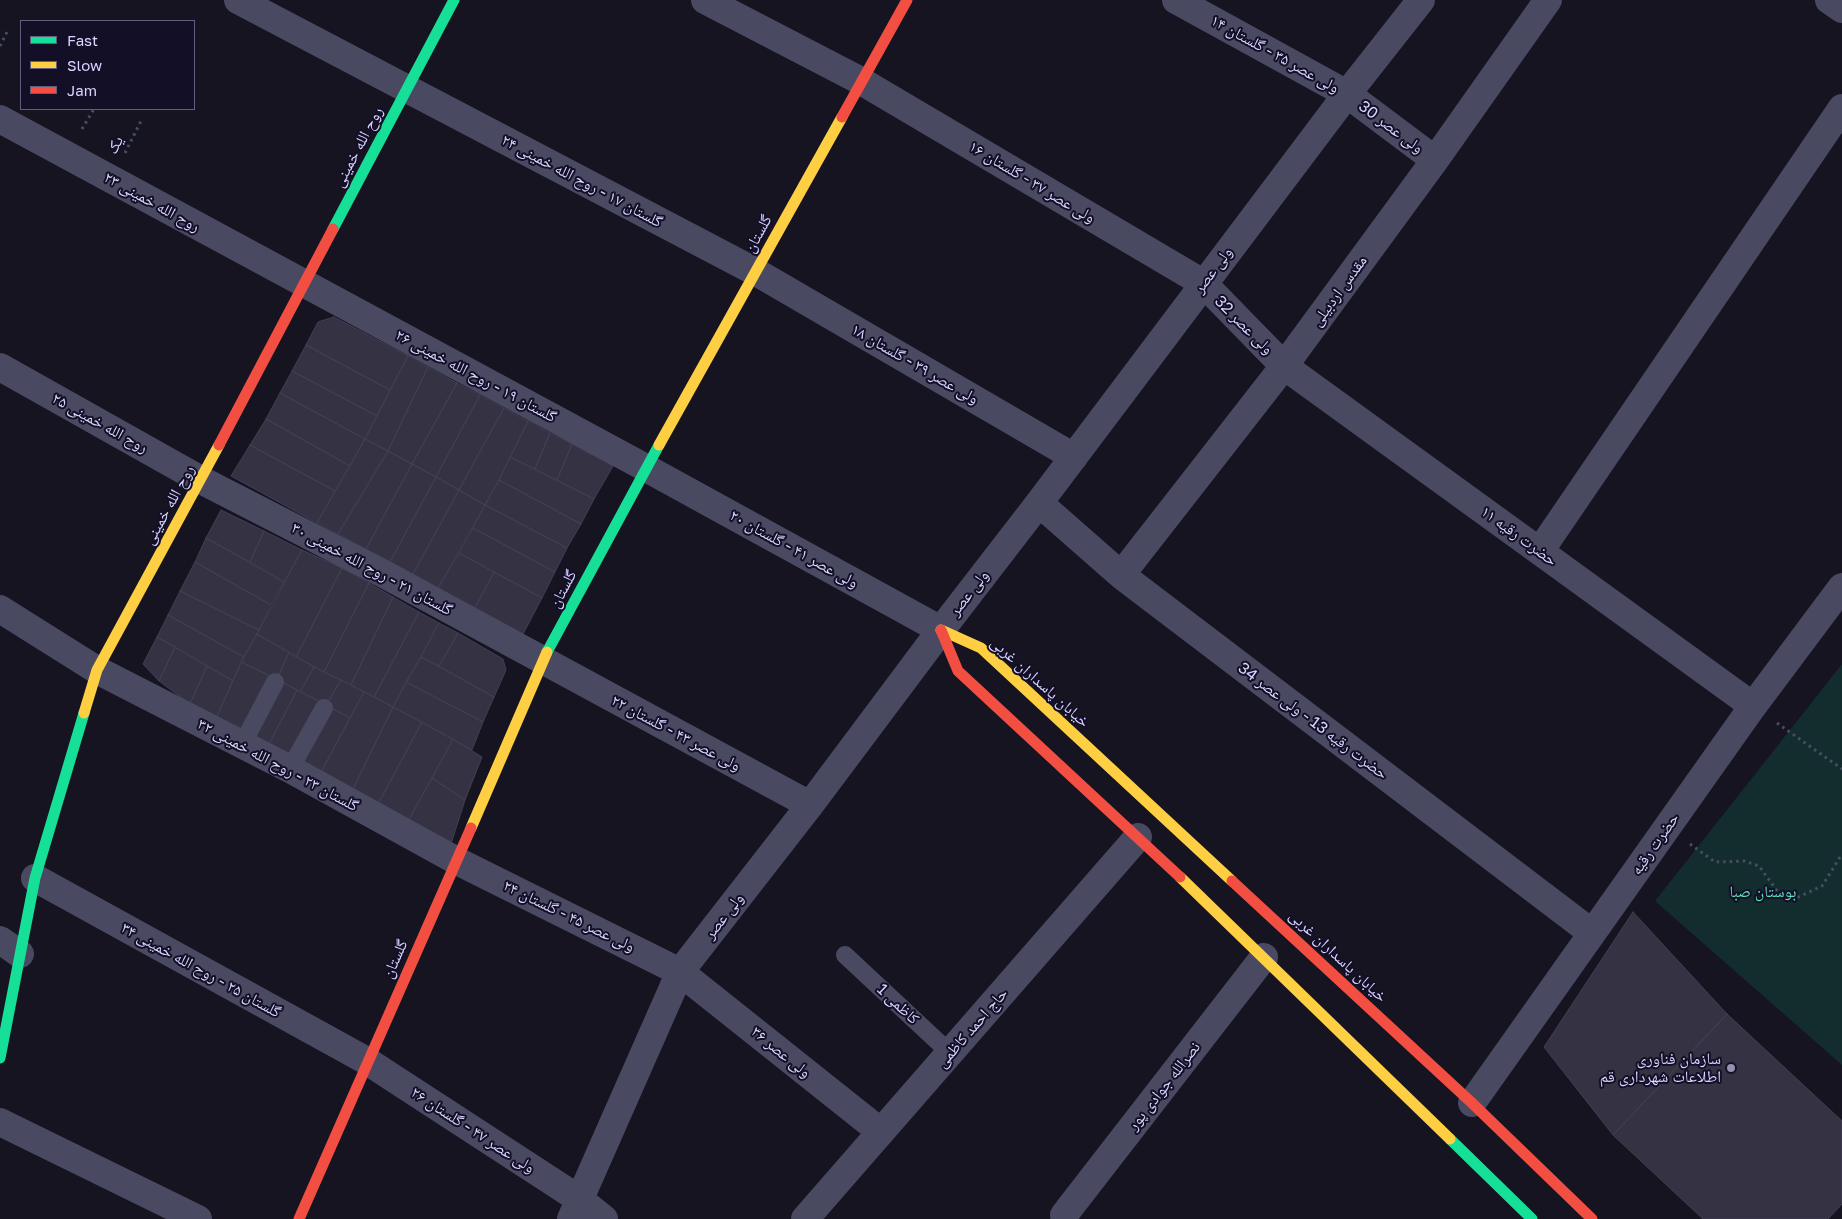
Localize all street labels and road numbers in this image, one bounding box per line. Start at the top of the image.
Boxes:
street label: ولی عصر ۳۵ - گلستان ۱۴ [1207,11,1343,97]
street label: ولی عصر 30 [1355,96,1427,158]
street label: روح الله خمینی [329,103,387,191]
street label: گلستان ۱۷ - روح الله خمینی ۲۴ [498,130,666,232]
street label: یک [102,133,128,157]
street label: ولی عصر ۳۷ - گلستان ۱۶ [965,137,1099,227]
street label: روح الله خمینی ۲۳ [101,168,203,236]
street label: گلستان [740,212,776,256]
street label: ولی عصر [1189,243,1237,297]
street label: مقدس اردبیلی [1307,252,1371,330]
street label: ولی عصر 32 [1211,292,1277,358]
street label: ولی عصر ۳۹ - گلستان ۱۸ [848,320,982,408]
street label: گلستان ۱۹ - روح الله خمینی ۲۶ [392,325,560,427]
street label: روح الله خمینی ۲۵ [49,389,151,457]
street label: روح الله خمینی [139,462,199,548]
street label: حضرت رقیه ۱۱ [1477,502,1561,570]
street label: ولی عصر ۴۱ - گلستان ۲۰ [726,506,862,592]
street label: گلستان ۲۱ - روح الله خمینی ۳۰ [288,518,456,620]
street label: ولی عصر [945,566,993,620]
street label: گلستان [545,567,581,611]
street label: خیابان پاسداران غربی [987,633,1093,731]
street label: حضرت رقیه 13 - ولی عصر 34 [1234,658,1392,784]
street label: ولی عصر ۴۳ - گلستان ۲۲ [608,691,744,775]
street label: گلستان ۲۳ - روح الله خمینی ۳۲ [194,714,362,816]
street label: حضرت رقیه [1627,809,1683,879]
street label: ولی عصر ۴۵ - گلستان ۲۴ [500,876,638,956]
street label: ولی عصر [700,889,748,943]
street label: خیابان پاسداران غربی [1285,906,1391,1006]
street label: گلستان ۲۵ - روح الله خمینی ۳۴ [118,918,284,1022]
street label: گلستان [378,937,412,981]
street label: کاظمی 1 [873,980,923,1028]
street label: حاج احمد کاظمی [932,984,1012,1072]
street label: ولی عصر ۳۶ [747,1022,815,1082]
street label: نصرالله جوادی پور [1124,1038,1204,1134]
street label: ولی عصر ۴۷ - گلستان ۲۶ [407,1083,539,1177]

